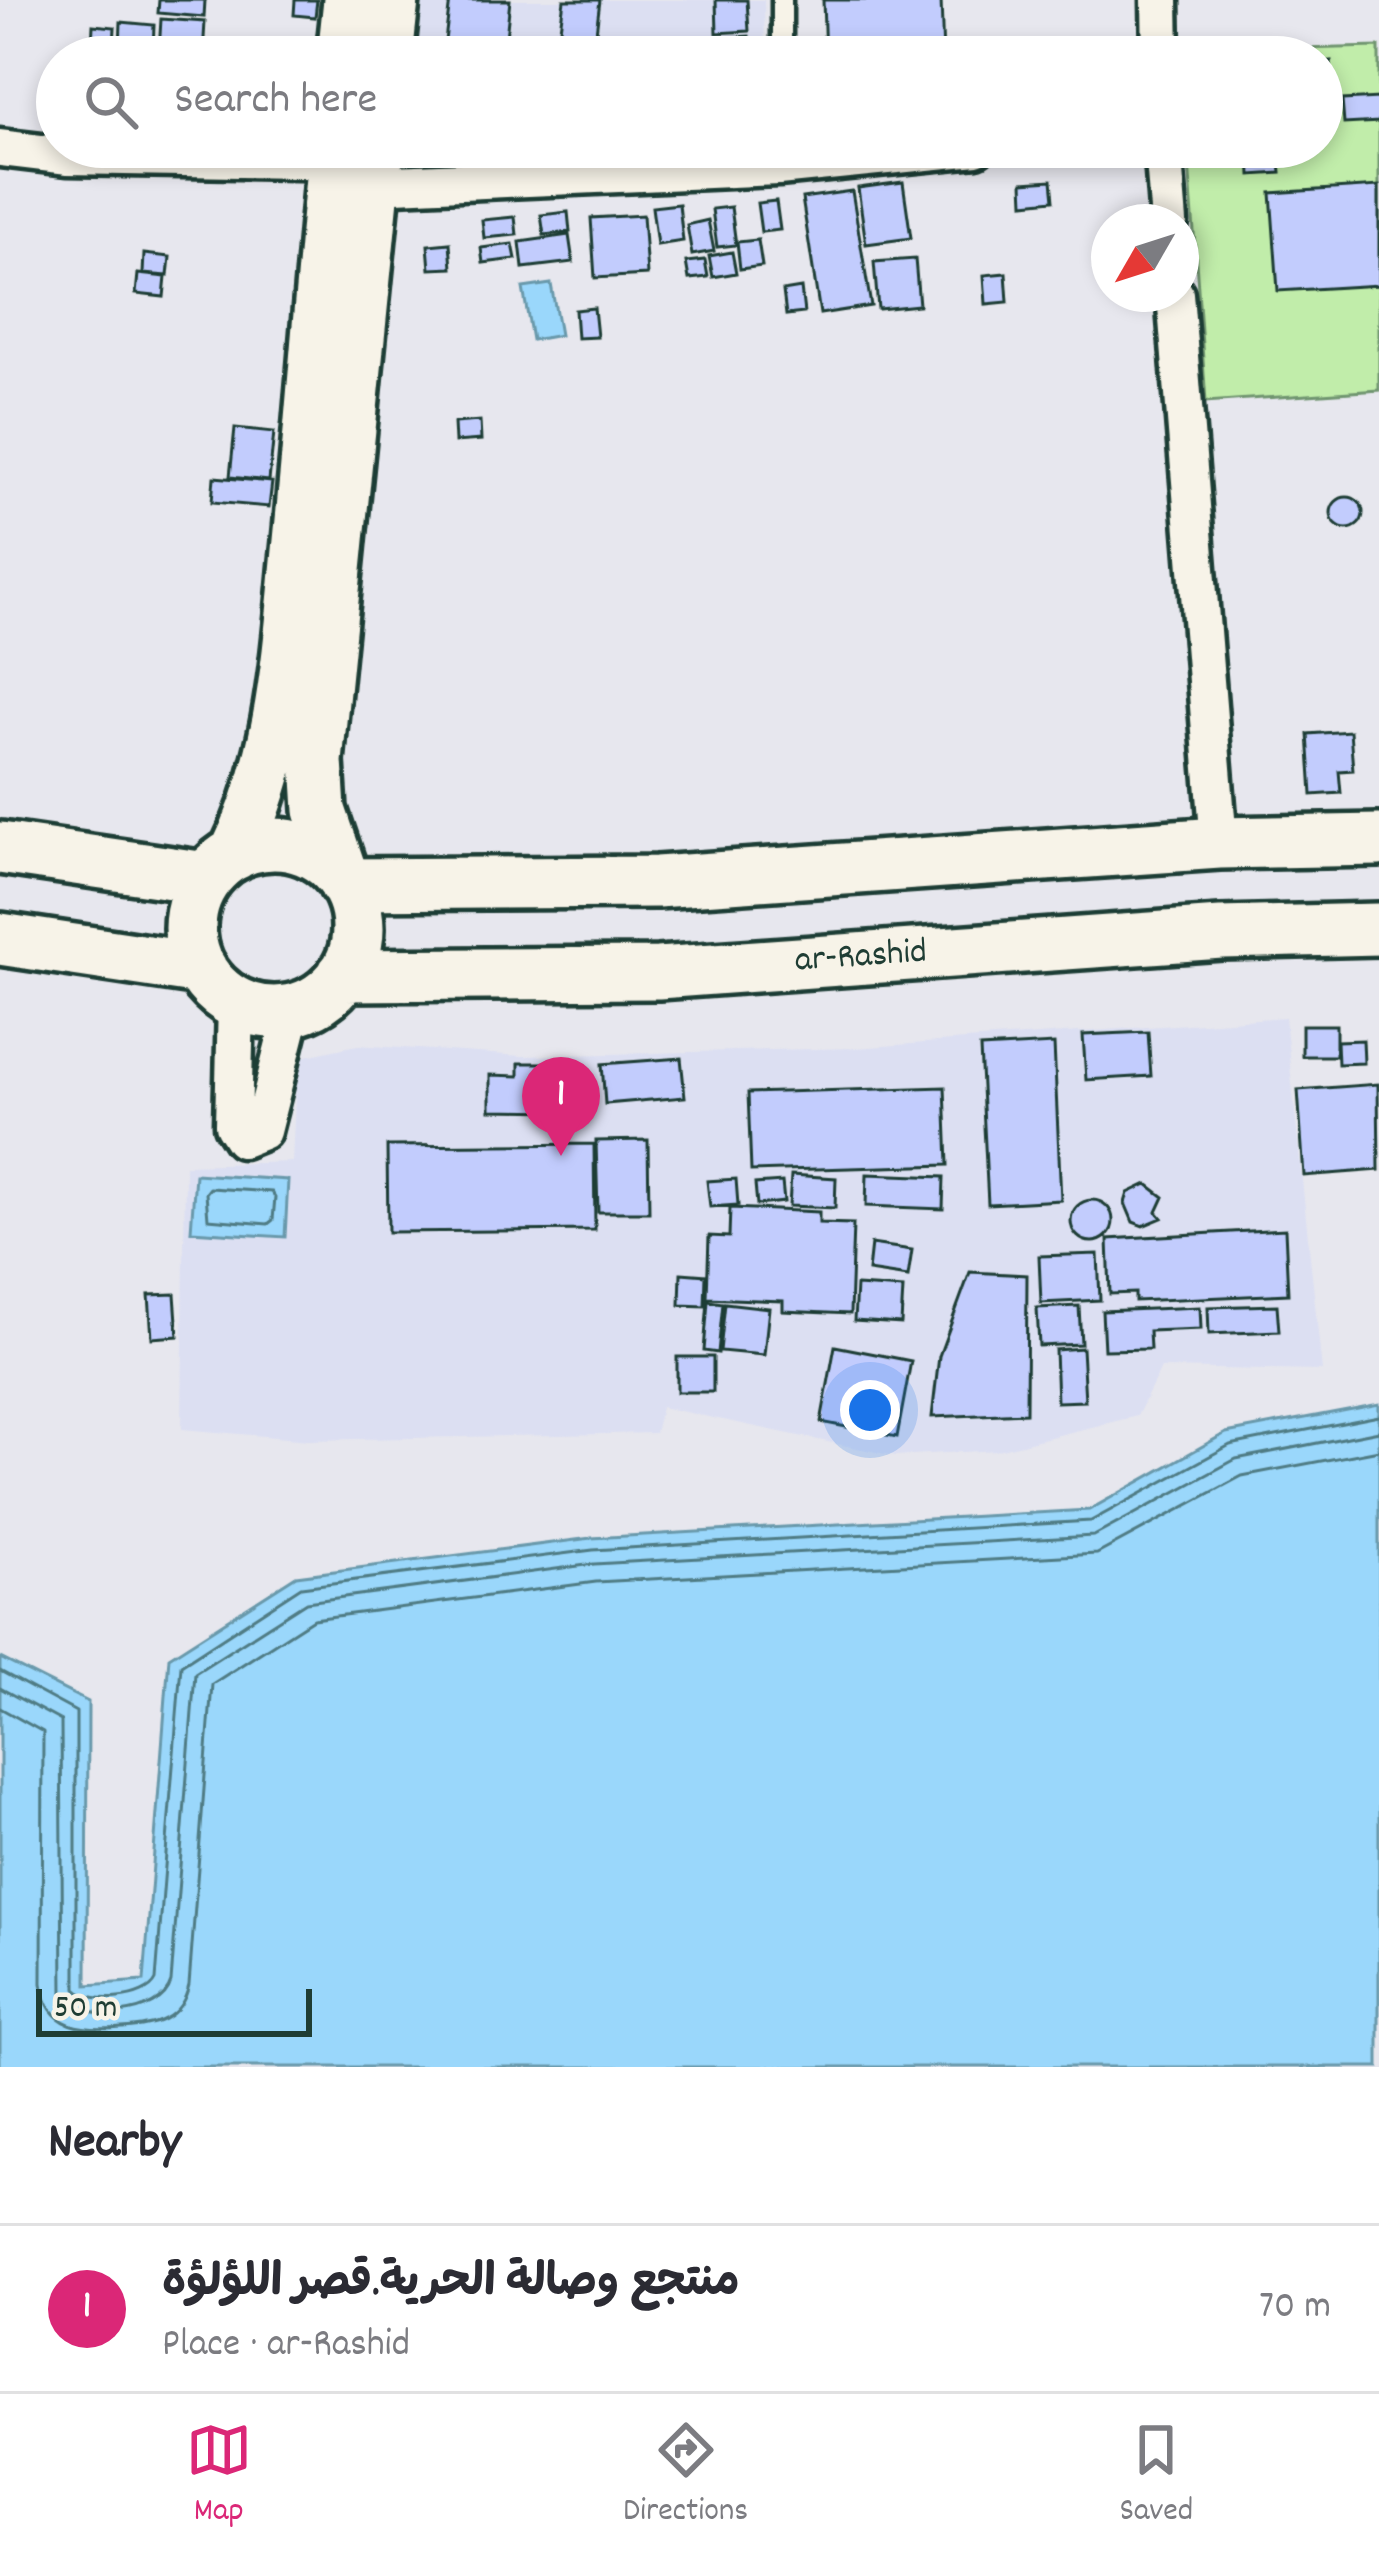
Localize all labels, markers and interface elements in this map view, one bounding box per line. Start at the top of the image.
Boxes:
search box [36,36,1343,168]
icon: search [78,69,144,135]
text: Search here [174,70,377,134]
north arrow [1091,204,1199,312]
street label: ar-Rashid [793,927,929,989]
pin: 1 [522,1057,600,1156]
your location [840,1380,900,1440]
scale bar [36,1983,312,2036]
text: 50 m [54,1986,118,2033]
text: Nearby [48,2109,181,2181]
text: منتجع وصالة الحرية.قصر اللؤلؤة [162,2253,740,2317]
text: 1 [83,2281,91,2336]
text: 70 m [1259,2281,1331,2336]
text: Place · ar-Rashid [162,2319,410,2374]
tab: Map [186,2417,252,2536]
tab: Directions [623,2417,748,2536]
tab: Saved [1120,2417,1193,2536]

